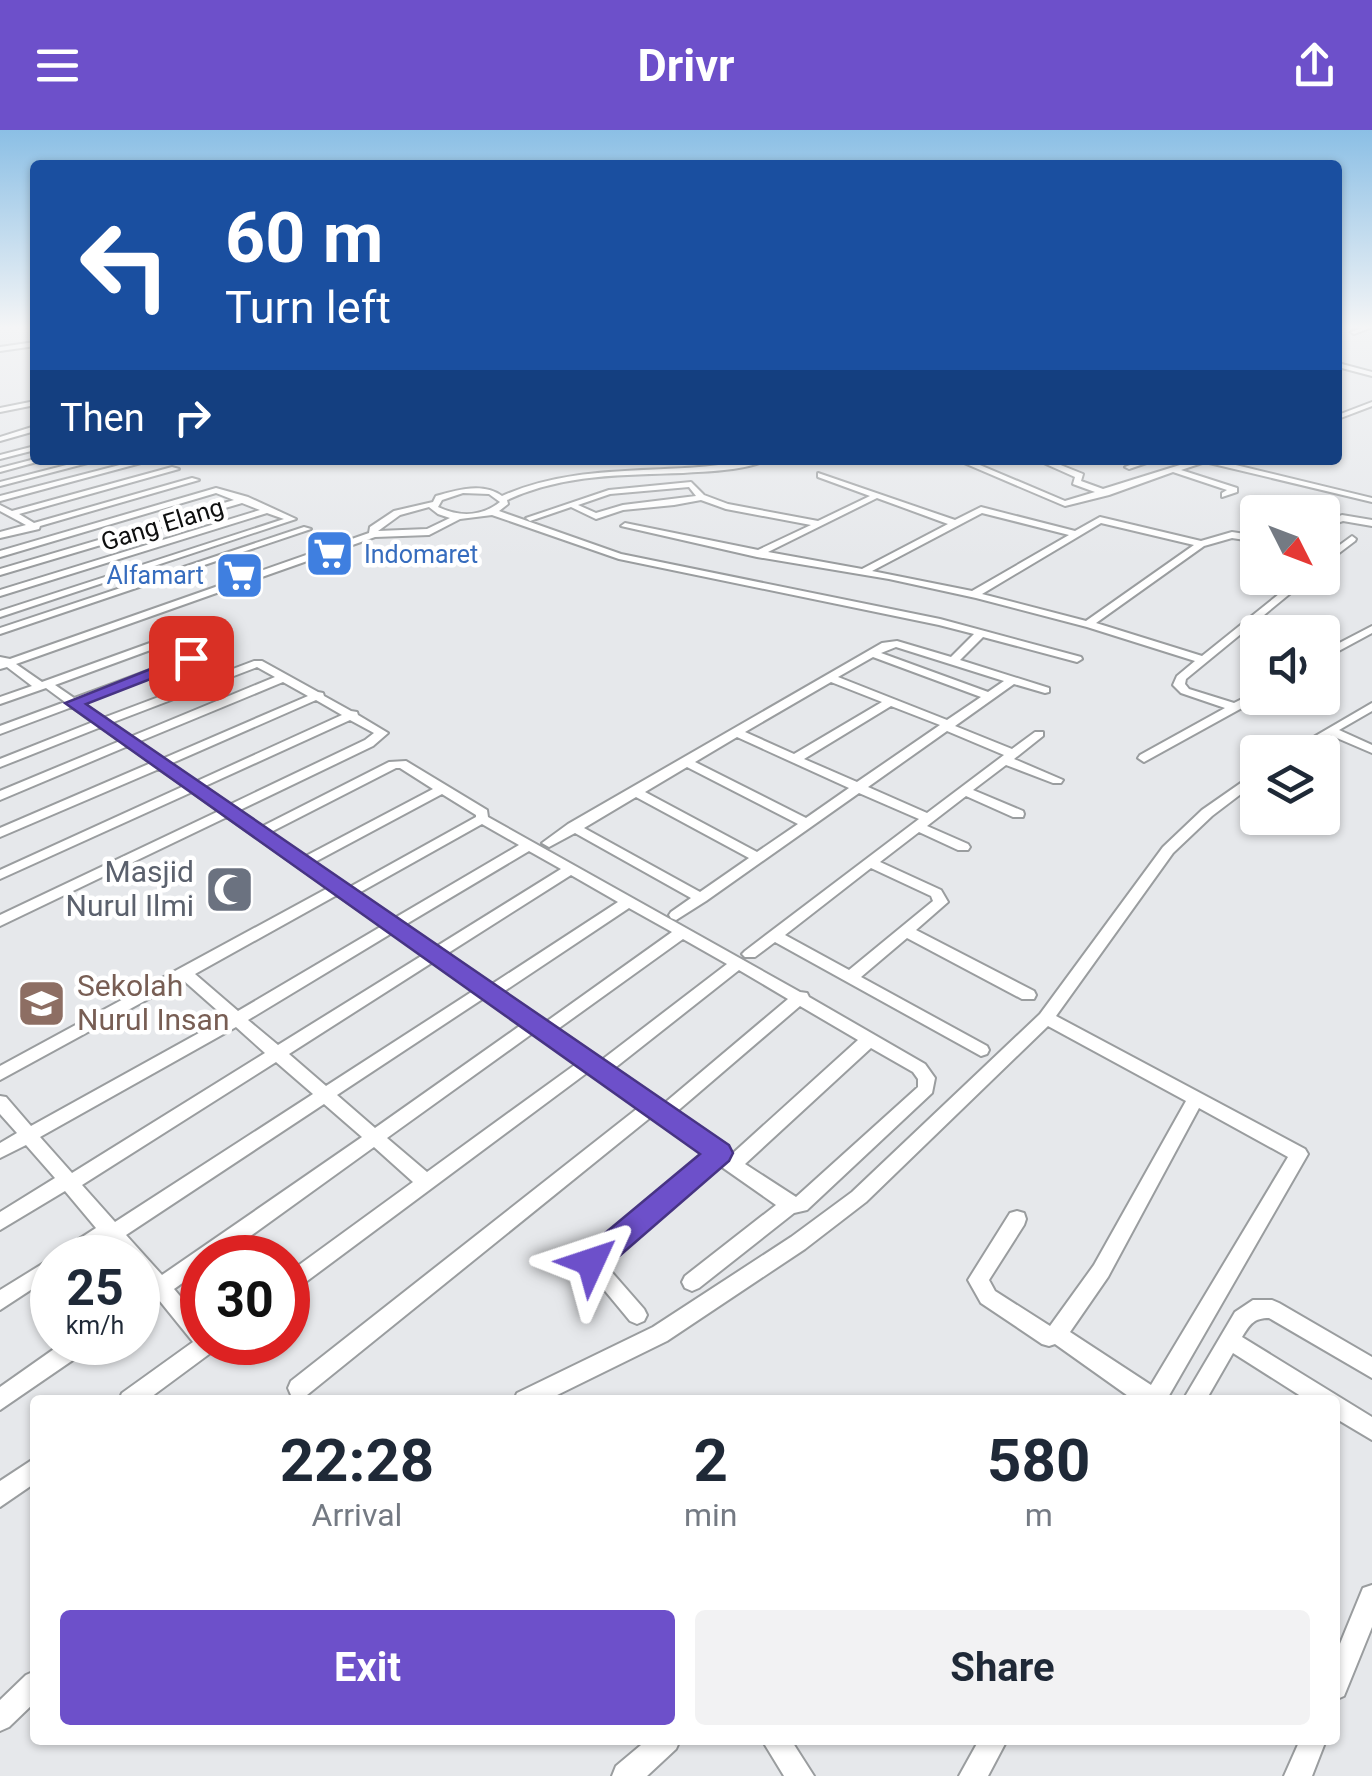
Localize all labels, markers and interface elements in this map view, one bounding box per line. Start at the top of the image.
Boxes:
icon: menu [30,38,85,93]
icon: share [1287,38,1342,93]
text: Drivr [638,39,734,92]
text: 60 m [225,197,383,279]
icon: left [60,200,190,330]
text: Turn left [225,281,391,334]
icon: right [165,390,220,445]
text: Then [60,396,145,440]
street label: Gang Elang [97,492,227,557]
north arrow [1240,495,1340,595]
map controls [1240,495,1340,835]
supermarket icon: Indomaret [303,528,355,580]
place label: Indomaret [364,540,478,569]
supermarket icon: Alfamart [213,549,265,601]
place label: Alfamart [107,561,204,590]
button: sound [1240,615,1340,715]
pin [149,616,234,701]
icon: arrive [164,631,219,686]
button: layers [1240,735,1340,835]
place label: Masjid Nurul Ilmi [66,854,194,923]
mosque icon: Masjid Nurul Ilmi [203,863,255,915]
place label: Sekolah Nurul Insan [77,968,229,1037]
school or university icon: Sekolah Nurul Insan [16,977,68,1029]
position arrow [539,1210,643,1314]
speed limit sign: 30 [180,1235,310,1365]
text: 25 [66,1259,124,1317]
text: km/h [66,1311,124,1340]
text: 22:28 [280,1425,434,1496]
text: 2 [693,1425,728,1496]
text: 580 [987,1425,1090,1496]
text: Arrival [312,1496,402,1534]
text: min [684,1496,737,1534]
text: m [1025,1496,1053,1534]
button: Exit [60,1610,675,1725]
button: Share [695,1610,1310,1725]

